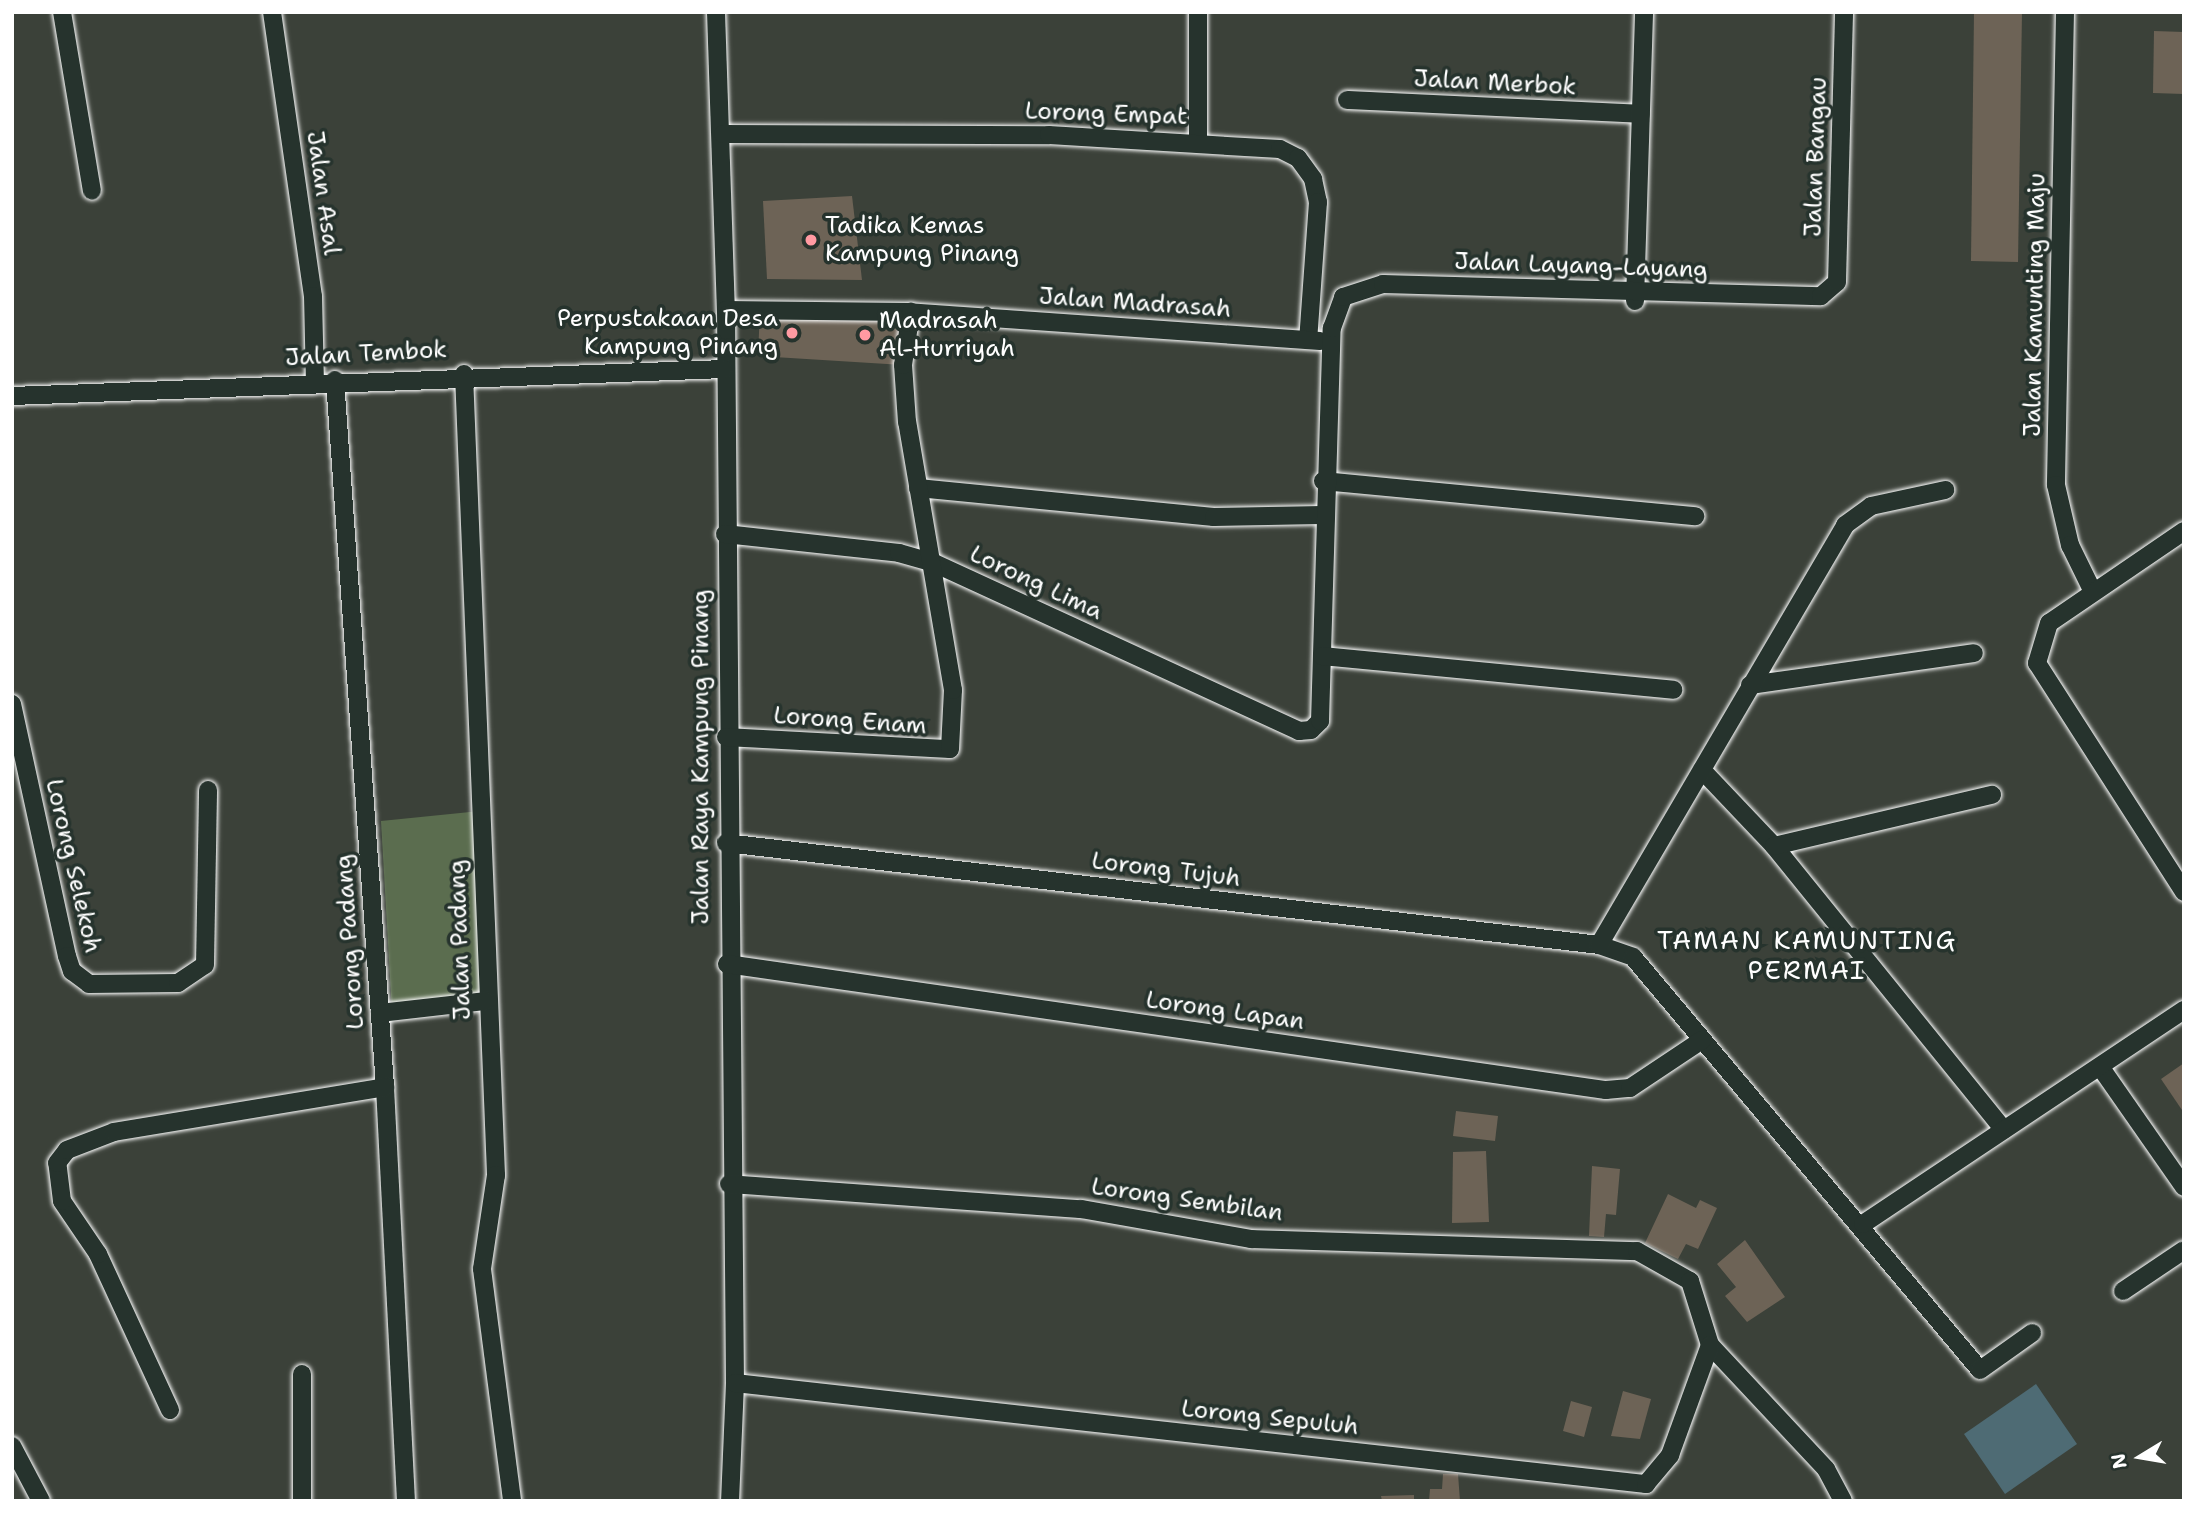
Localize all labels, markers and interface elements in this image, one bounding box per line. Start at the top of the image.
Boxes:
street label: Jalan Merbok [1413,64,1577,102]
street label: Jalan Bangau [1799,76,1833,238]
street label: Lorong Empat [1024,97,1188,131]
street label: Jalan Asal [300,129,346,257]
street label: Jalan Kamunting Maju [2018,173,2052,437]
place label: Tadika Kemas Kampung Pinang [825,212,1019,268]
marker: Tadika Kemas Kampung Pinang [803,232,819,248]
street label: Jalan Layang-Layang [1454,247,1708,285]
street label: Jalan Madrasah [1038,282,1232,324]
place label: Perpustakaan Desa Kampung Pinang [557,305,778,361]
place label: Madrasah Al-Hurriyah [879,307,1015,363]
marker: Perpustakaan Desa Kampung Pinang [784,325,800,341]
marker: Madrasah Al-Hurriyah [857,327,873,343]
street label: Jalan Tembok [284,335,448,373]
street label: Lorong Lima [965,540,1107,626]
street label: Jalan Raya Kampung Pinang [687,589,715,925]
street label: Lorong Enam [772,701,928,741]
street label: Lorong Selekoh [39,776,107,956]
street label: Lorong Tujuh [1090,847,1242,893]
street label: Lorong Padang [330,853,370,1031]
street label: Jalan Padang [443,859,477,1021]
district label: TAMAN KAMUNTING PERMAI [1659,924,1955,986]
street label: Lorong Lapan [1144,986,1306,1036]
street label: Lorong Sembilan [1089,1172,1285,1228]
street label: Lorong Sepuluh [1180,1394,1360,1442]
north arrow [2105,1422,2175,1492]
text: N [2105,1451,2133,1471]

